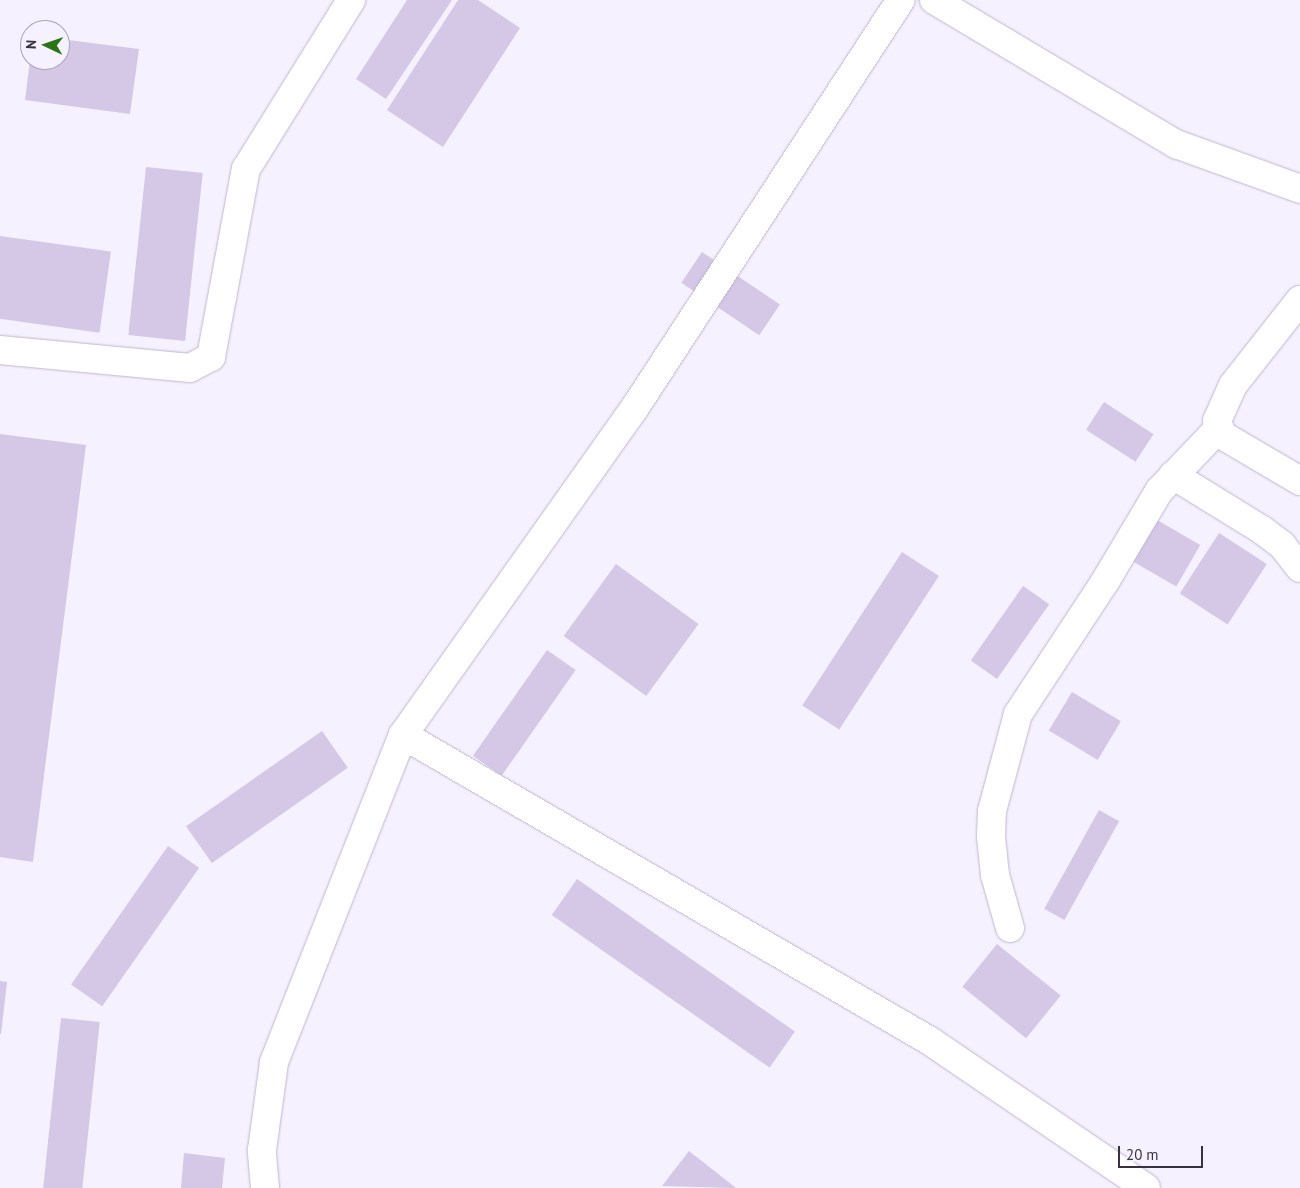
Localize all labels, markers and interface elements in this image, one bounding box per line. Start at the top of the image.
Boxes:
north arrow [20,20,70,70]
text: N [22,39,40,49]
scale bar [1120,1136,1205,1168]
text: 20 m [1126,1145,1159,1164]

